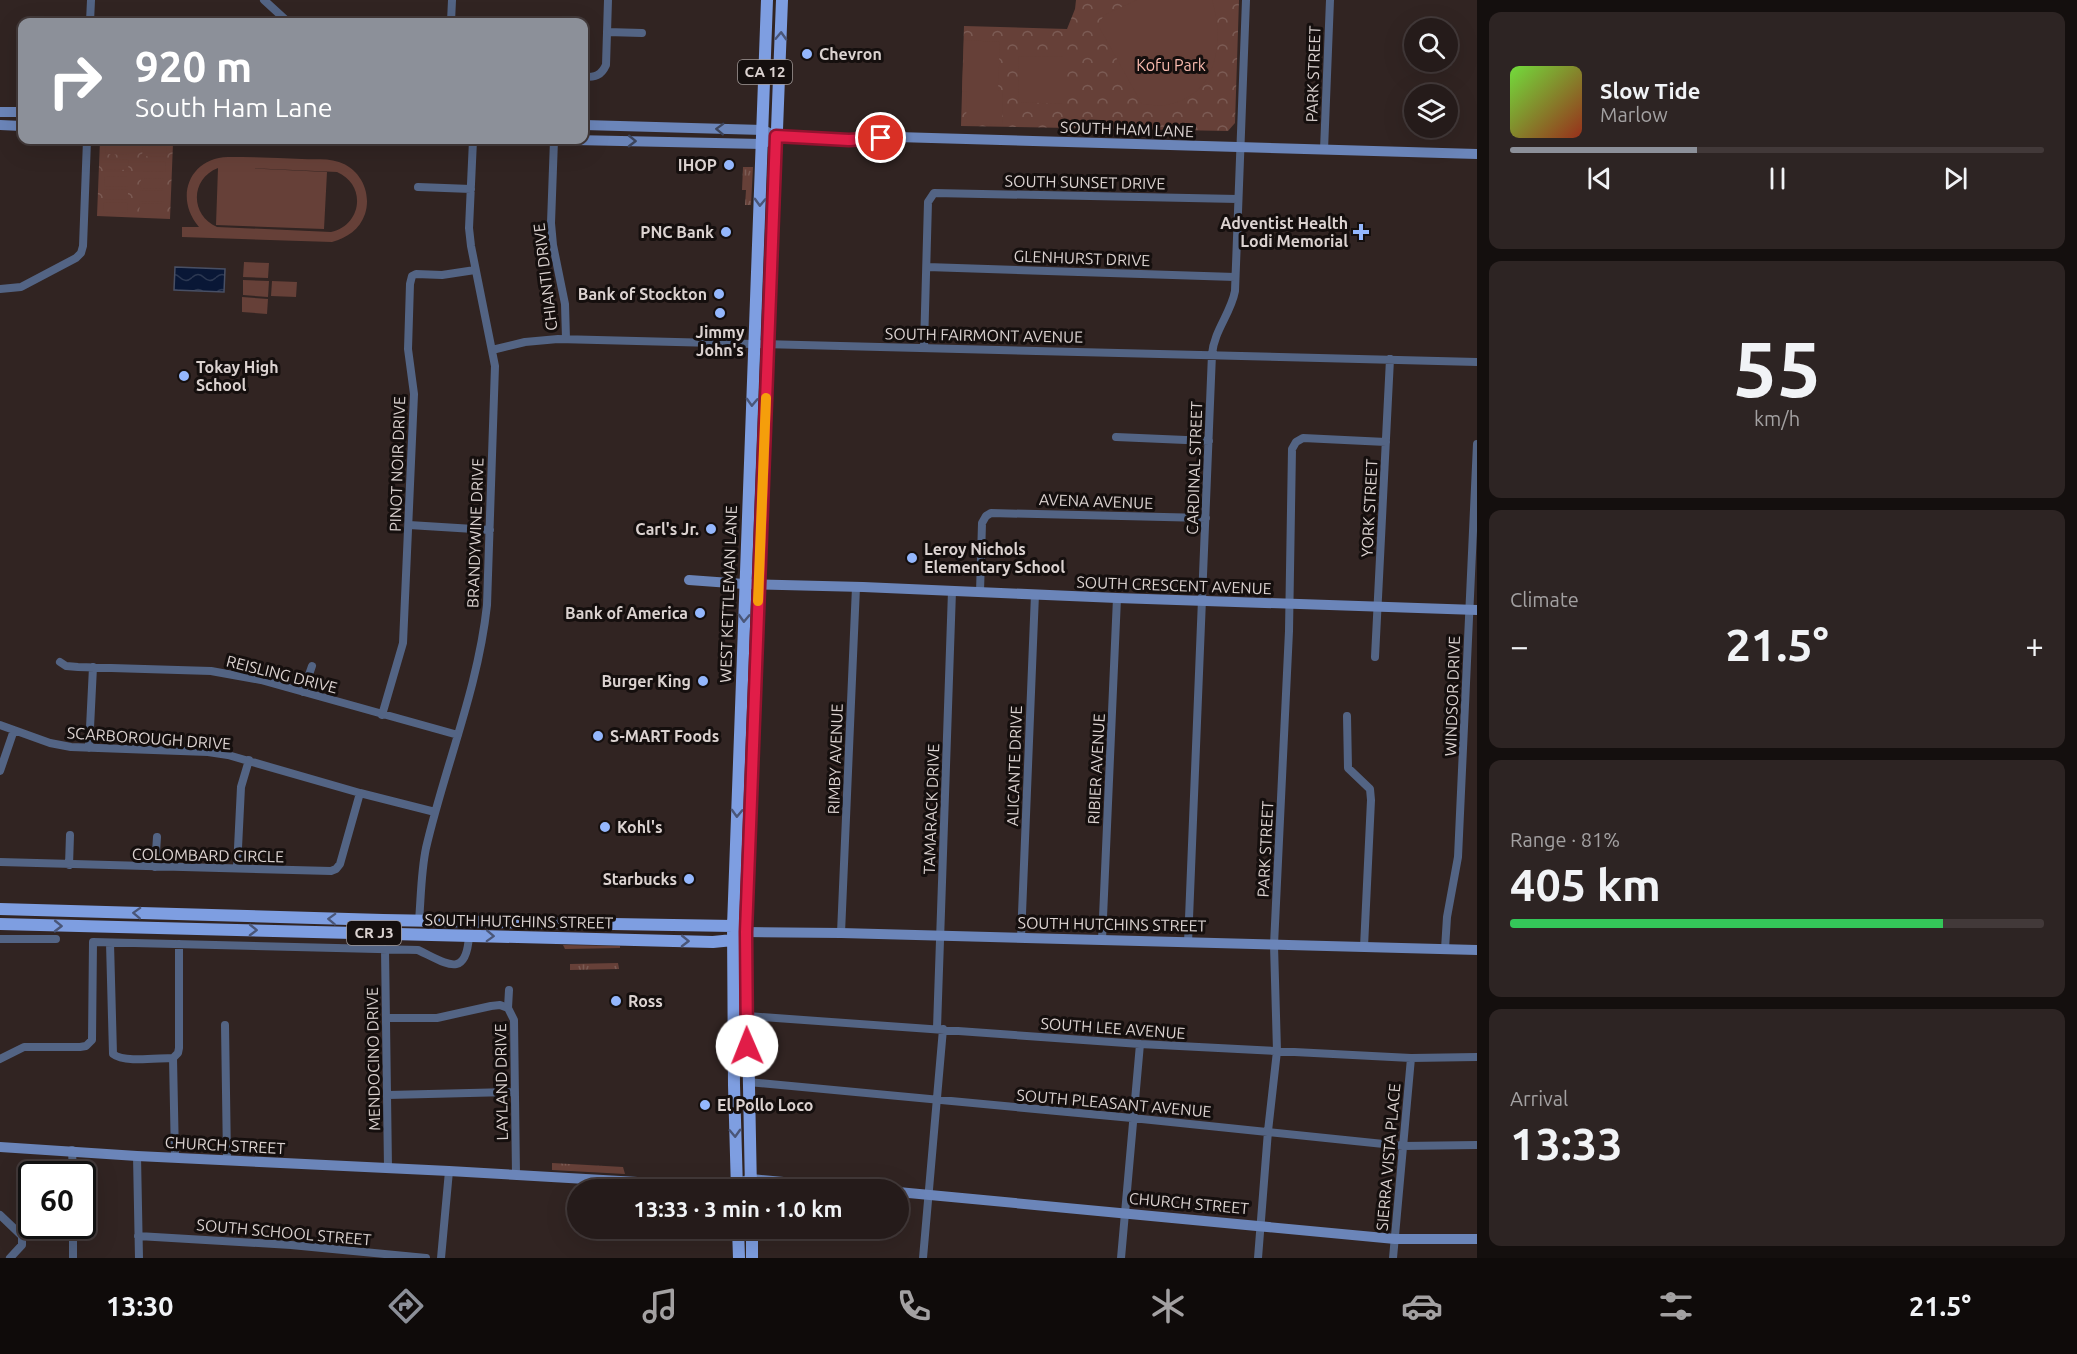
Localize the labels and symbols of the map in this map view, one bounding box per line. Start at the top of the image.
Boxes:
street label: PARK STREET [1302,25,1324,123]
one-way arrow [774,32,787,41]
place label: Chevron [819,45,882,63]
marker: Chevron [800,47,814,61]
park label: Kofu Park [1136,56,1206,74]
road number: CA 12 [738,60,792,84]
pin [855,112,906,163]
street label: SOUTH HAM LANE [1060,118,1194,140]
one-way arrow [715,122,724,135]
one-way arrow [628,135,637,147]
place label: IHOP [678,156,717,174]
marker: IHOP [722,158,736,172]
street label: SOUTH SUNSET DRIVE [1005,172,1165,192]
one-way arrow [754,198,766,207]
place label: Adventist Health Lodi Memorial [1220,214,1348,250]
street label: CHIANTI DRIVE [529,222,561,332]
place label: PNC Bank [640,223,714,241]
marker: Adventist Health Lodi Memorial [1352,223,1370,241]
marker: PNC Bank [719,225,733,239]
street label: GLENHURST DRIVE [1013,247,1151,269]
place label: Bank of Stockton [578,285,707,303]
marker: Bank of Stockton [712,287,726,301]
marker: Jimmy John's [713,306,727,320]
place label: Jimmy John's [696,323,745,359]
street label: SOUTH FAIRMONT AVENUE [885,324,1083,346]
place label: Tokay High School [196,358,279,394]
marker: Tokay High School [177,369,191,383]
street label: PINOT NOIR DRIVE [386,396,408,532]
one-way arrow [745,397,758,406]
street label: CARDINAL STREET [1183,401,1205,535]
street label: BRANDYWINE DRIVE [463,458,487,608]
street label: YORK STREET [1357,458,1381,558]
street label: AVENA AVENUE [1039,490,1153,512]
street label: WEST KETTLEMAN LANE [716,505,740,683]
place label: Carl's Jr. [635,520,699,538]
marker: Carl's Jr. [704,522,718,536]
place label: Leroy Nichols Elementary School [924,540,1065,576]
marker: Leroy Nichols Elementary School [905,551,919,565]
street label: SOUTH CRESCENT AVENUE [1076,573,1272,597]
place label: Bank of America [565,604,688,622]
marker: Bank of America [693,606,707,620]
one-way arrow [737,613,750,622]
street label: WINDSOR DRIVE [1441,635,1463,757]
street label: REISLING DRIVE [225,651,339,697]
place label: Burger King [601,672,691,690]
marker: Burger King [696,674,710,688]
street label: RIMBY AVENUE [824,703,846,815]
street label: ALICANTE DRIVE [1003,705,1025,827]
street label: RIBIER AVENUE [1084,713,1108,825]
street label: SCARBOROUGH DRIVE [66,723,232,753]
place label: S-MART Foods [610,727,719,745]
marker: S-MART Foods [591,729,605,743]
street label: TAMARACK DRIVE [920,743,942,875]
street label: PARK STREET [1253,800,1277,898]
one-way arrow [730,808,743,817]
place label: Kohl's [617,818,662,836]
marker: Kohl's [598,820,612,834]
street label: COLOMBARD CIRCLE [132,845,284,865]
place label: Starbucks [603,870,677,888]
marker: Starbucks [682,872,696,886]
one-way arrow [133,906,142,919]
street label: SOUTH HUTCHINS STREET [424,910,614,932]
one-way arrow [328,912,337,925]
street label: SOUTH HUTCHINS STREET [1017,913,1207,935]
one-way arrow [54,919,63,932]
road number: CR J3 [347,921,401,945]
one-way arrow [249,924,258,937]
one-way arrow [486,930,495,943]
one-way arrow [681,935,690,947]
street label: MENDOCINO DRIVE [363,987,383,1131]
place label: Ross [628,992,663,1010]
marker: Ross [609,994,623,1008]
position arrow [715,1014,779,1078]
street label: SOUTH LEE AVENUE [1040,1014,1186,1042]
street label: LAYLAND DRIVE [491,1023,511,1141]
street label: SIERRA VISTA PLACE [1373,1083,1403,1231]
street label: SOUTH PLEASANT AVENUE [1016,1086,1212,1121]
place label: El Pollo Loco [717,1096,813,1114]
marker: El Pollo Loco [698,1098,712,1112]
one-way arrow [729,1129,741,1138]
street label: CHURCH STREET [164,1133,286,1157]
speed limit sign: 60 [18,1161,96,1239]
street label: CHURCH STREET [1128,1189,1250,1217]
street label: SOUTH SCHOOL STREET [196,1215,372,1249]

